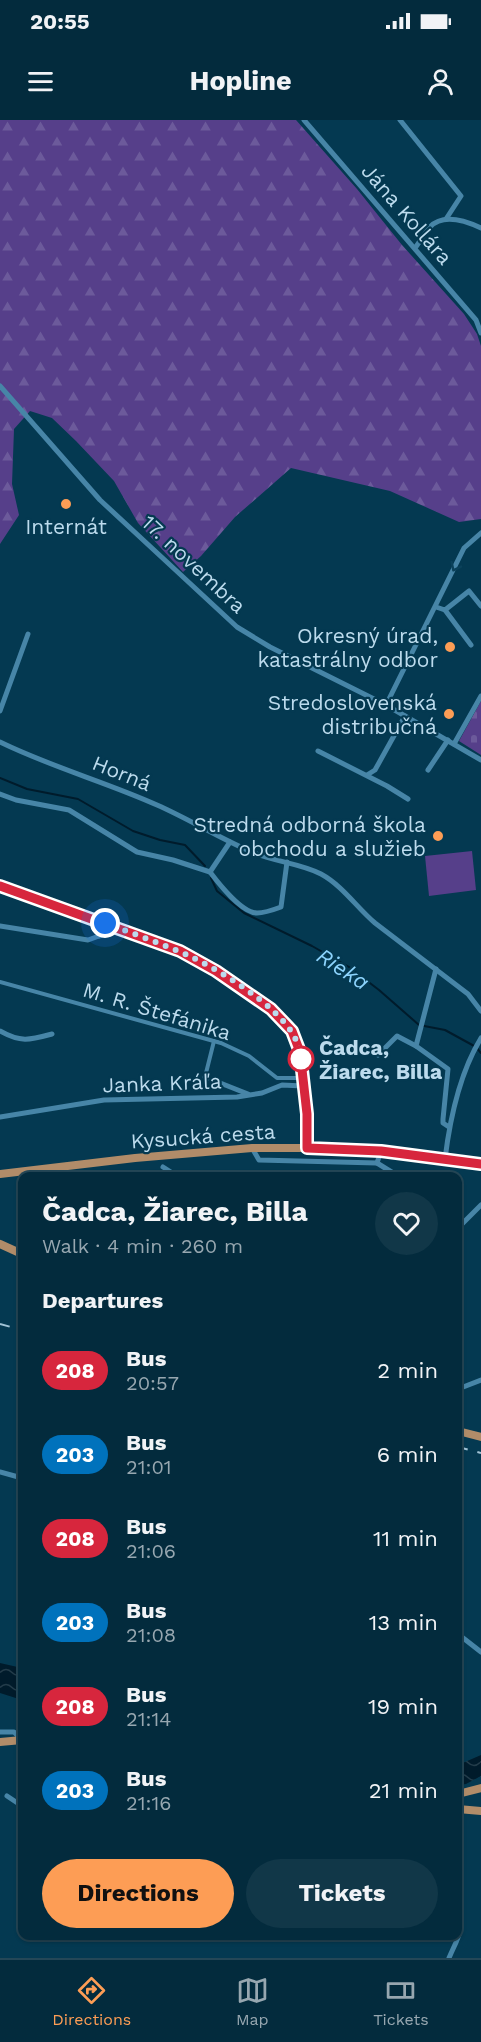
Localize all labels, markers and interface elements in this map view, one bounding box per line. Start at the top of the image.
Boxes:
text: 20:55 [30,9,90,34]
icon: menu [24,65,57,98]
text: Hopline [189,65,292,97]
icon: person [424,65,457,98]
street label: Jána Kollára [356,158,458,270]
marker: Internát [59,497,73,511]
street label: 17. novembra [137,510,251,618]
place label: Internát [25,514,107,539]
one-way arrow [450,561,462,572]
place label: Okresný úrad, katastrálny odbor [257,623,438,672]
marker: Okresný úrad, katastrálny odbor [443,640,457,654]
place label: Stredoslovenská distribučná [268,690,437,739]
marker: Stredoslovenská distribučná [442,707,456,721]
street label: Horná [89,750,155,796]
place label: Stredná odborná škola obchodu a služieb [193,812,426,861]
marker: Stredná odborná škola obchodu a služieb [431,829,445,843]
your location [90,908,120,938]
water label: Rieka [312,943,374,995]
street label: M. R. Štefánika [80,977,234,1045]
place label: Čadca, Žiarec, Billa [319,1035,443,1084]
marker: Čadca, Žiarec, Billa [288,1046,314,1072]
street label: Janka Kráľa [102,1068,222,1098]
street label: Kysucká cesta [130,1118,276,1154]
button: heart [375,1192,438,1255]
text: Čadca, Žiarec, Billa [42,1195,308,1228]
text: Walk · 4 min · 260 m [42,1234,243,1258]
text: Departures [42,1288,163,1313]
text: Bus [126,1346,166,1371]
text: 208 [55,1358,95,1383]
text: 2 min [377,1358,438,1383]
text: 20:57 [126,1371,179,1395]
text: Bus [126,1430,166,1455]
text: 203 [56,1442,94,1467]
text: 6 min [377,1442,438,1467]
text: 21:01 [126,1455,172,1479]
text: Bus [126,1514,166,1539]
text: 208 [55,1526,95,1551]
text: 11 min [373,1526,438,1551]
text: 21:06 [126,1539,176,1563]
text: Bus [126,1598,166,1623]
text: 203 [56,1610,94,1635]
text: 13 min [369,1610,438,1635]
text: 21:08 [126,1623,176,1647]
text: Bus [126,1682,166,1707]
text: 208 [55,1694,95,1719]
text: 19 min [368,1694,438,1719]
text: 21:14 [126,1707,171,1731]
text: Bus [126,1766,166,1791]
text: 203 [56,1778,94,1803]
text: 21 min [369,1778,438,1803]
text: 21:16 [126,1791,171,1815]
button: Directions [42,1859,234,1928]
button: Tickets [246,1859,438,1928]
tab: Directions [52,1974,131,2029]
tab: Map [236,1974,269,2029]
tab: Tickets [373,1974,429,2029]

